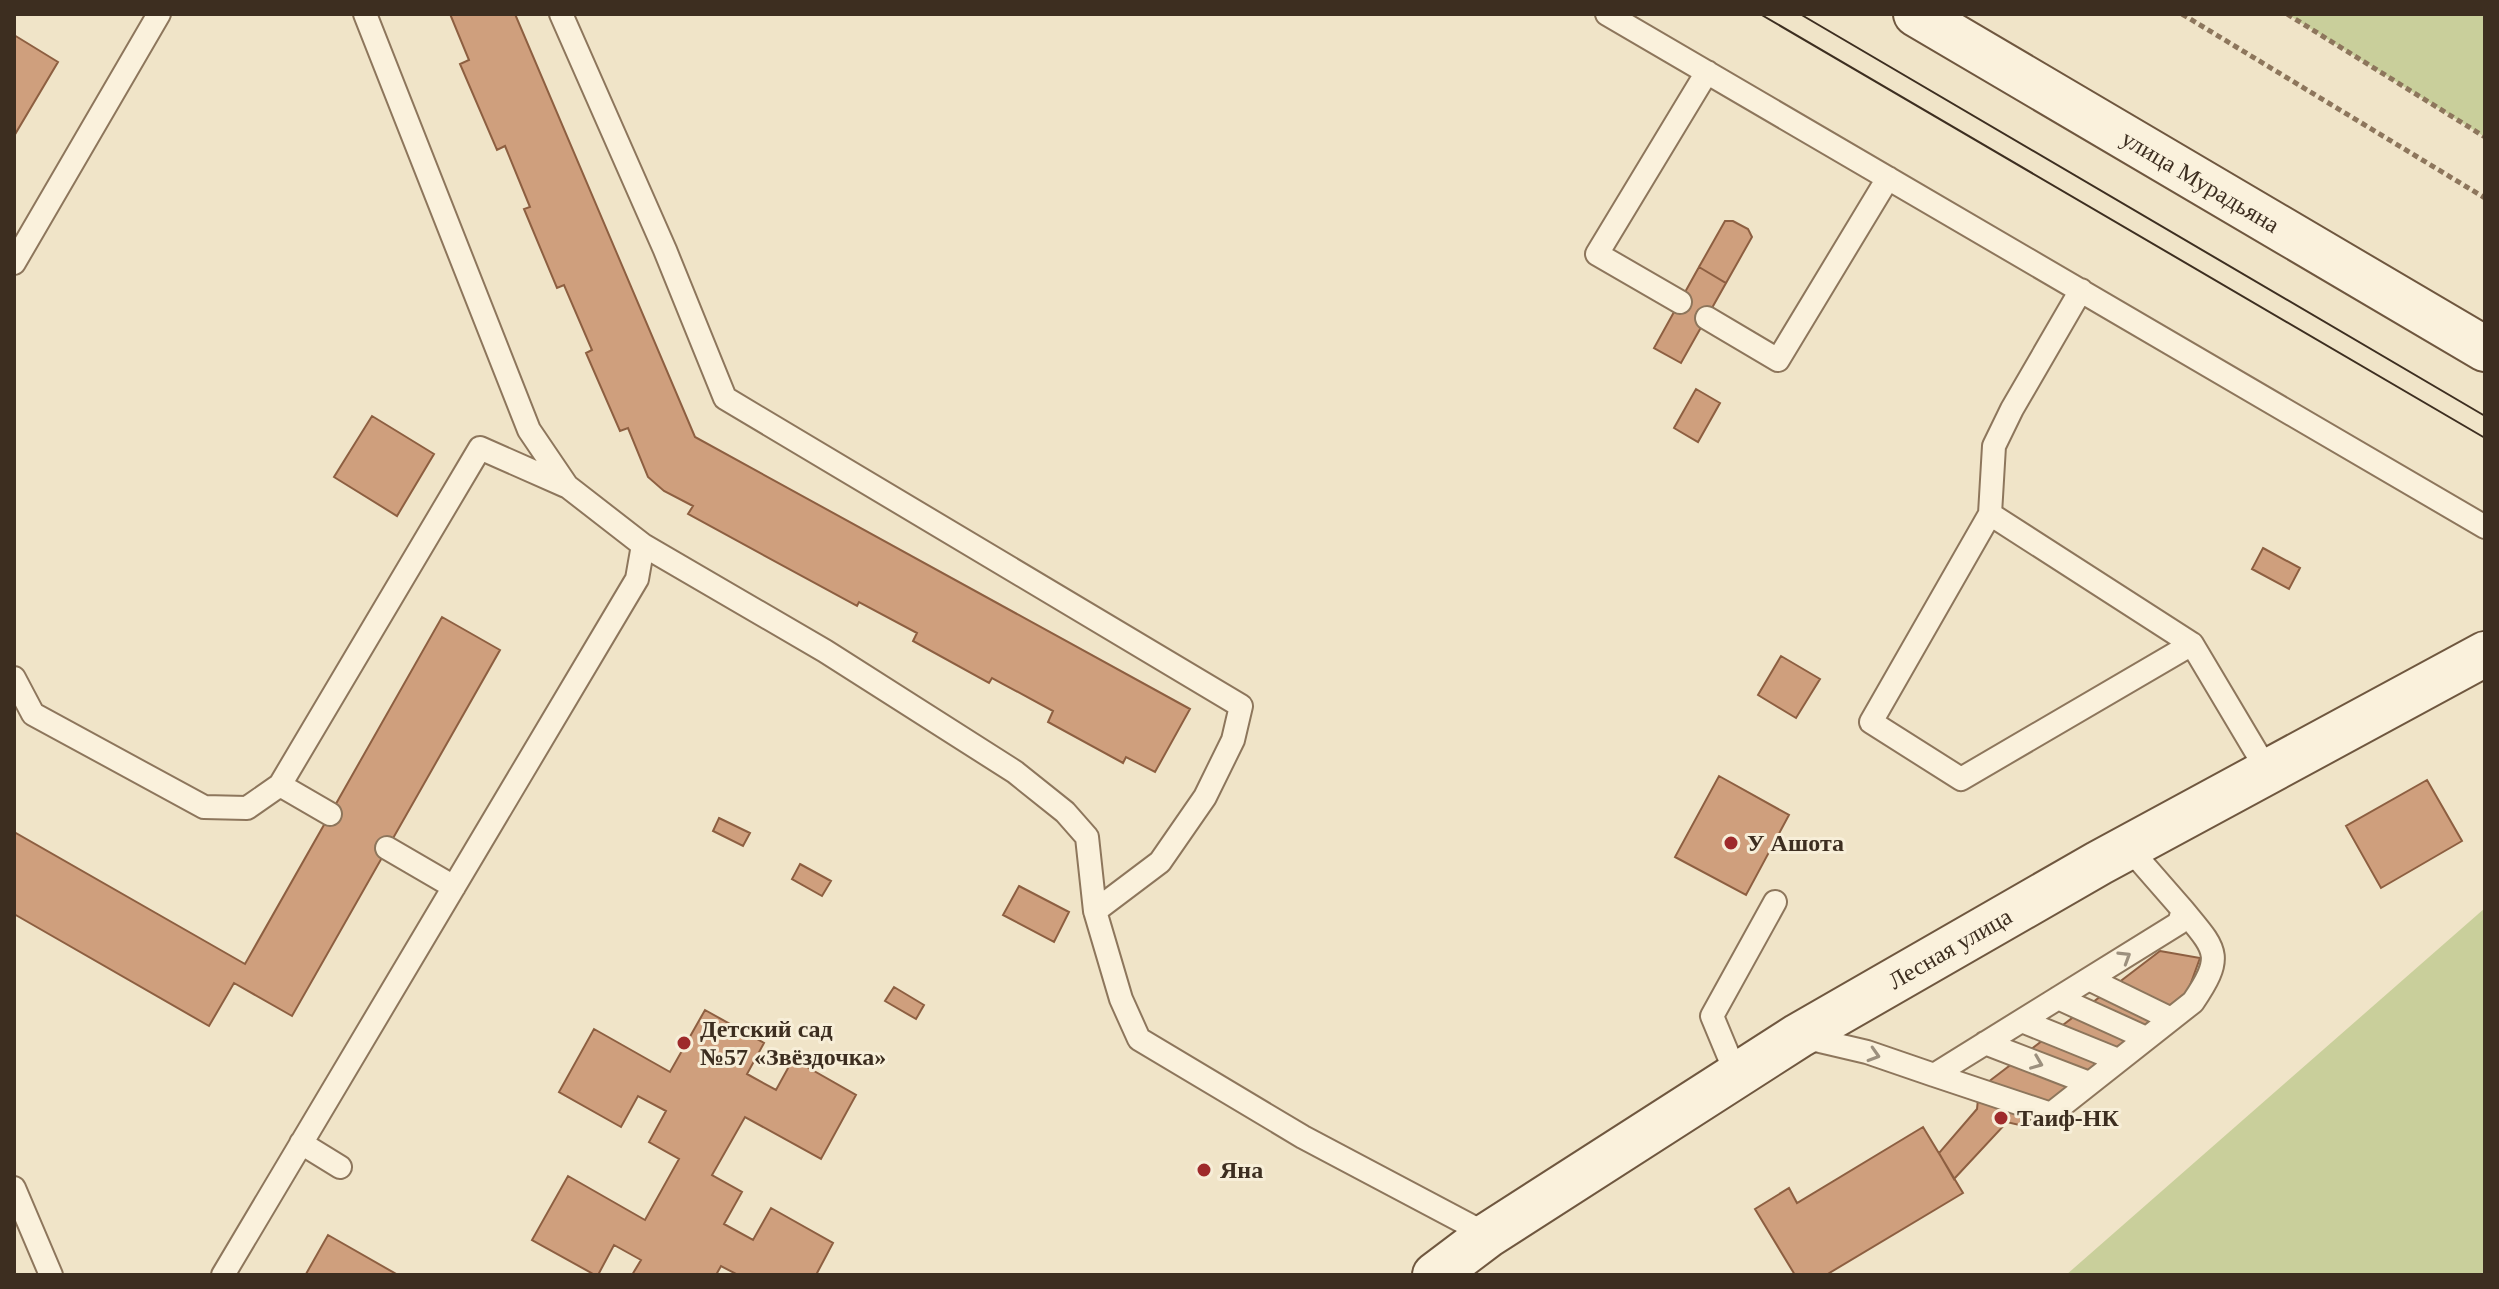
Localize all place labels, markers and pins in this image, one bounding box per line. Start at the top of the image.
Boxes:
place label: У Ашота [1747,830,1844,856]
marker: У Ашота [1722,834,1740,852]
place label: Детский сад №57 «Звёздочка» [700,1016,886,1070]
marker: Детский сад №57 «Звёздочка» [675,1034,693,1052]
place label: Таиф-НК [2017,1105,2120,1131]
marker: Таиф-НК [1992,1109,2010,1127]
place label: Яна [1220,1157,1263,1183]
marker: Яна [1195,1161,1213,1179]

